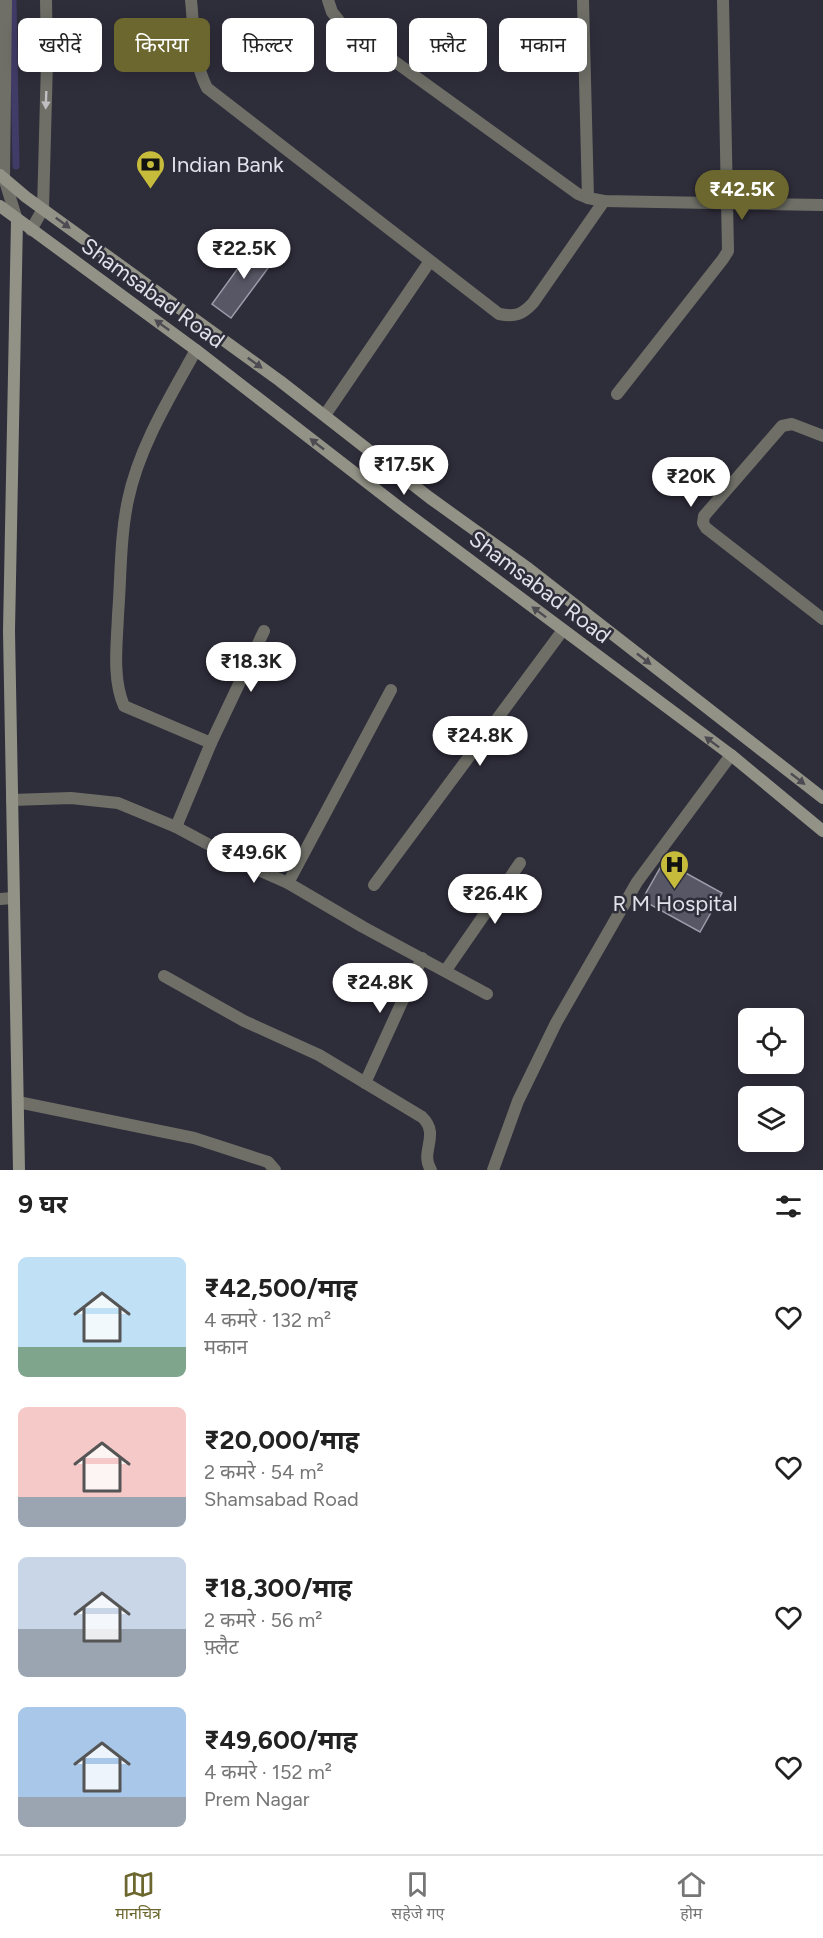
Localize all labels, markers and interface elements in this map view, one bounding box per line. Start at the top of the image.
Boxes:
chip: खरीदें [18,18,102,72]
chip: किराया [114,18,210,72]
chip: फ़िल्टर [222,18,314,72]
chip: नया [326,18,397,72]
chip: फ़्लैट [409,18,487,72]
chip: मकान [499,18,587,72]
one-way arrow [41,91,51,110]
bank icon: Indian Bank [134,148,166,190]
place label: Indian Bank [171,151,284,178]
pin: ₹42.5K [693,170,791,221]
text: ₹42.5K [709,177,775,201]
one-way arrow [56,217,71,229]
pin: ₹22.5K [195,229,293,280]
street label: Shamsabad Road [76,232,230,354]
text: ₹22.5K [211,236,277,260]
one-way arrow [155,319,171,331]
one-way arrow [247,356,262,368]
one-way arrow [309,437,325,450]
pin: ₹17.5K [355,445,453,496]
text: ₹17.5K [373,452,435,476]
pin: ₹20K [655,457,727,508]
text: ₹20K [666,464,716,488]
street label: Shamsabad Road [464,525,616,649]
one-way arrow [532,607,547,619]
pin: ₹18.3K [202,642,300,693]
text: ₹18.3K [220,649,282,673]
one-way arrow [636,653,651,665]
pin: ₹24.8K [431,716,529,767]
text: ₹24.8K [447,723,513,747]
one-way arrow [705,736,720,748]
one-way arrow [790,772,805,784]
pin: ₹49.6K [205,833,303,884]
text: ₹49.6K [221,840,287,864]
hospital icon: R M Hospital [659,848,691,890]
pin: ₹26.4K [446,874,544,925]
text: ₹26.4K [462,881,528,905]
place label: R M Hospital [612,890,738,917]
pin: ₹24.8K [331,963,429,1014]
text: ₹24.8K [347,970,413,994]
map controls [738,1008,804,1152]
button: locate [738,1008,804,1074]
button: layers [738,1086,804,1152]
text: 9 घर [18,1188,68,1220]
icon: filters [772,1190,805,1223]
text: ₹42,500/माह [204,1272,357,1304]
icon: home [66,1281,138,1353]
icon: heart [772,1301,805,1334]
text: 4 कमरे · 132 m² [204,1308,331,1332]
text: मकान [204,1335,248,1359]
text: ₹20,000/माह [204,1424,359,1456]
icon: home [66,1431,138,1503]
icon: heart [772,1451,805,1484]
text: 2 कमरे · 54 m² [204,1460,324,1484]
text: Shamsabad Road [204,1487,359,1511]
text: ₹18,300/माह [204,1572,352,1604]
icon: home [66,1581,138,1653]
icon: heart [772,1601,805,1634]
text: 2 कमरे · 56 m² [204,1608,323,1632]
text: फ़्लैट [204,1635,239,1659]
text: ₹49,600/माह [204,1724,357,1756]
icon: home [66,1731,138,1803]
icon: heart [772,1751,805,1784]
text: 4 कमरे · 152 m² [204,1760,332,1784]
text: Prem Nagar [204,1787,310,1811]
tab: मानचित्र [115,1868,161,1926]
tab: सहेजे गए [391,1868,444,1926]
tab: होम [675,1868,708,1926]

